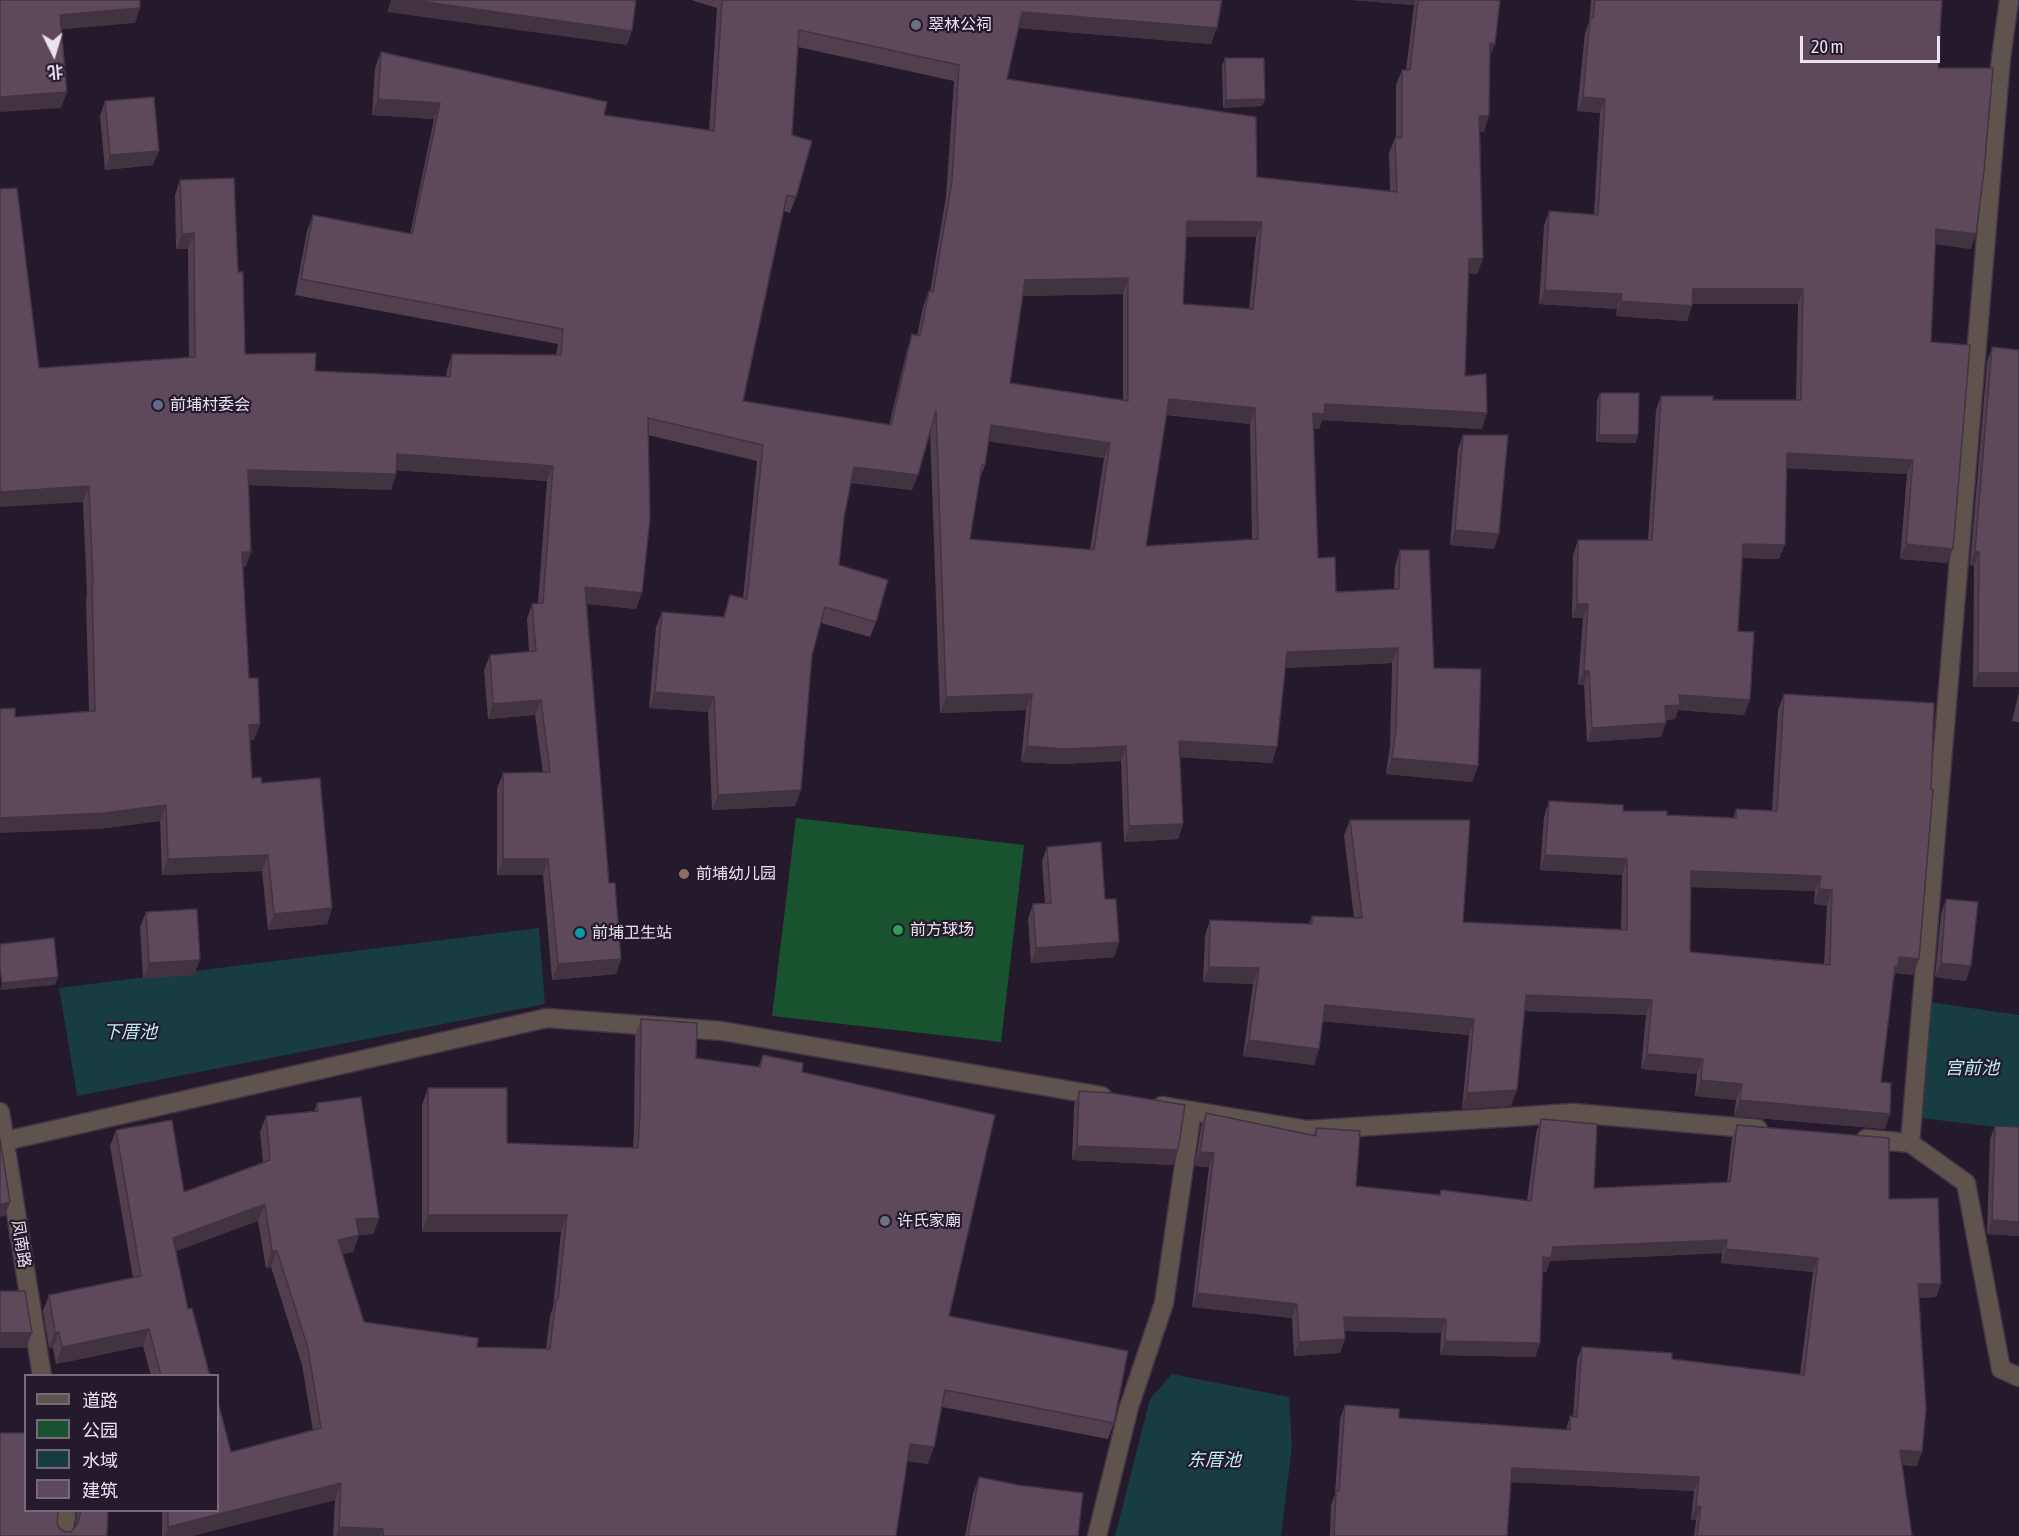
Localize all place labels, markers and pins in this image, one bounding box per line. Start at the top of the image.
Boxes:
place label: 翠林公祠 [928,15,992,35]
marker: 翠林公祠 [909,18,923,32]
place label: 前埔村委会 [170,395,250,415]
marker: 前埔村委会 [151,398,165,412]
place label: 前埔幼儿园 [696,864,776,884]
marker: 前埔幼儿园 [677,867,691,881]
place label: 前方球场 [910,920,974,940]
place label: 前埔卫生站 [592,923,672,943]
marker: 前方球场 [891,923,905,937]
marker: 前埔卫生站 [573,926,587,940]
place label: 许氏家廟 [897,1211,961,1231]
marker: 许氏家廟 [878,1214,892,1228]

